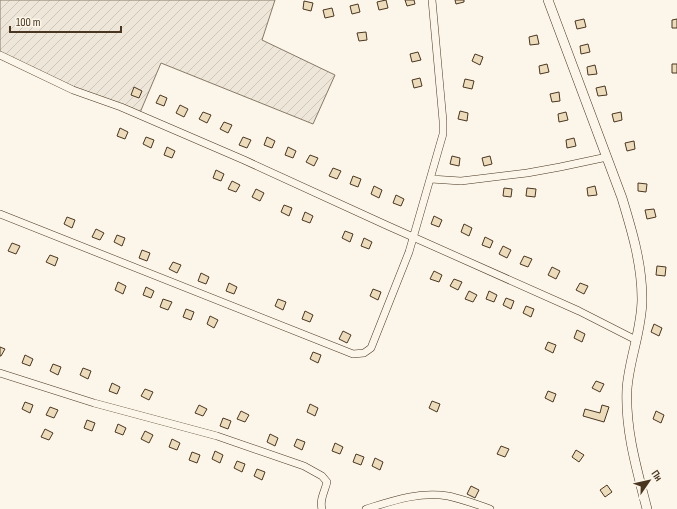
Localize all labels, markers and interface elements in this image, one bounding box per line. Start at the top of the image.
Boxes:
scale bar [10,8,121,34]
text: 100 m [16,15,41,30]
north arrow [629,461,669,501]
text: Пн [649,468,665,484]

